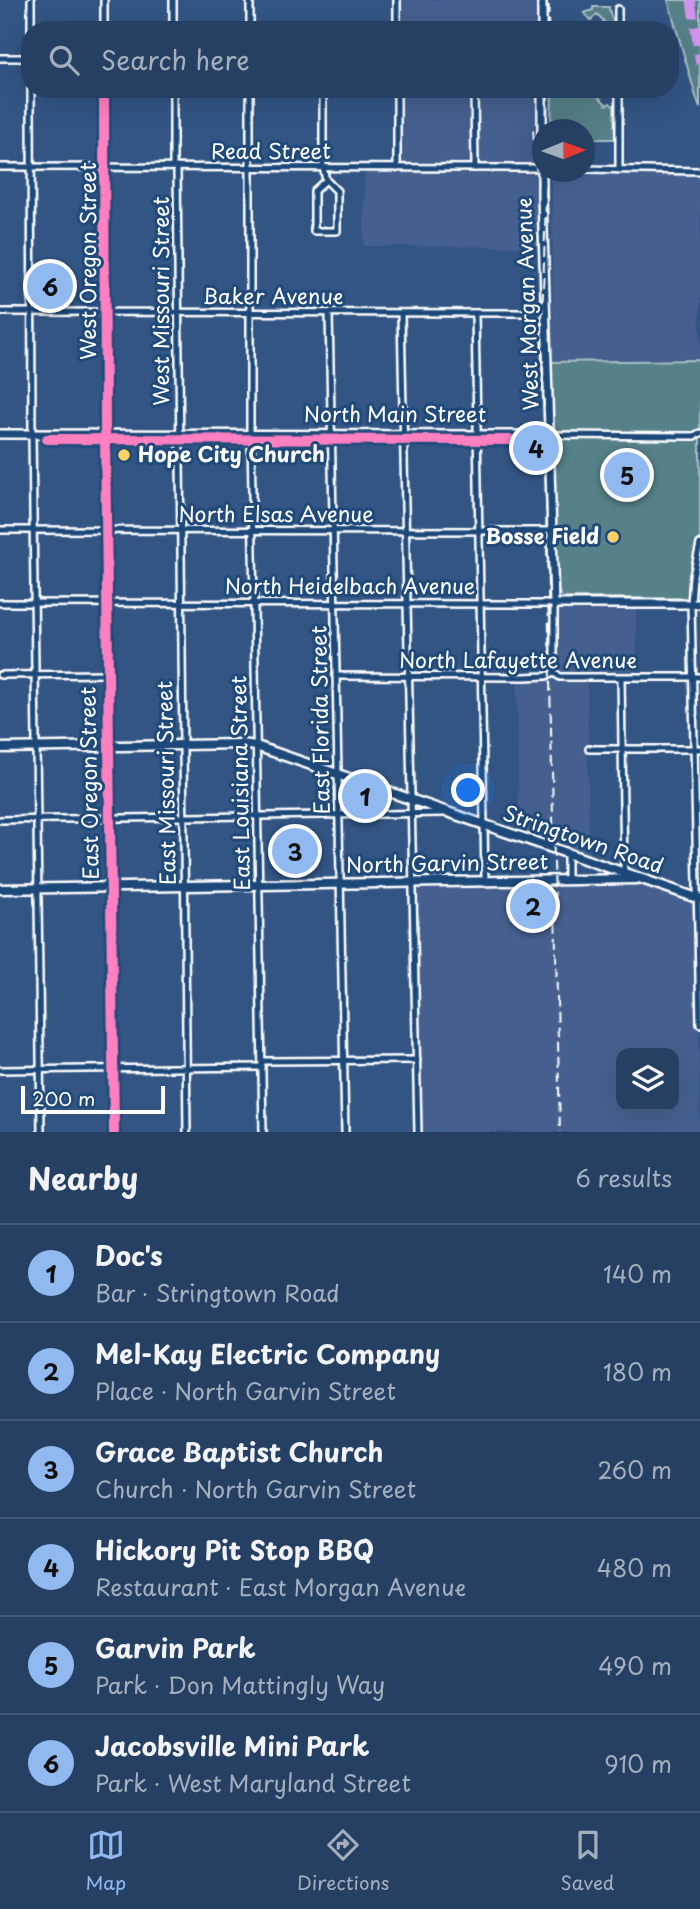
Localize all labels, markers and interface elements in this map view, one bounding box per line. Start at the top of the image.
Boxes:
search box [21,21,679,98]
text: Search here [101,40,250,79]
icon: search [45,41,83,79]
north arrow [532,119,595,182]
street label: Read Street [211,134,331,166]
street label: West Oregon Street [71,162,103,360]
street label: West Missouri Street [144,196,176,406]
street label: West Morgan Avenue [506,197,546,411]
pin: 6 [27,260,73,312]
street label: Baker Avenue [202,279,344,311]
street label: North Main Street [304,397,486,429]
pin: 4 [513,422,559,474]
place label: Hope City Church [138,437,325,469]
marker: Hope City Church [116,447,132,463]
pin: 5 [604,449,650,501]
street label: North Elsas Avenue [178,497,374,529]
place label: Bosse Field [485,519,599,551]
marker: Bosse Field [605,529,621,545]
street label: North Heidelbach Avenue [225,569,475,601]
street label: East Florida Street [301,625,337,815]
street label: North Lafayette Avenue [399,643,637,675]
street label: East Louisiana Street [221,675,257,891]
street label: East Missouri Street [147,681,183,885]
street label: East Oregon Street [70,686,106,880]
pin: 1 [342,770,388,822]
your location [451,773,485,807]
street label: Stringtown Road [499,796,668,881]
pin: 3 [272,825,318,877]
street label: North Garvin Street [346,844,548,880]
pin: 2 [510,880,556,932]
map controls [616,1048,679,1111]
button: layers [616,1048,679,1111]
scale bar [21,1083,164,1115]
text: 200 m [32,1084,95,1112]
text: Nearby [28,1155,138,1200]
text: 6 results [576,1160,672,1195]
text: Doc's [95,1236,163,1275]
text: 1 [46,1256,57,1291]
text: 140 m [603,1256,672,1291]
text: Bar · Stringtown Road [95,1275,340,1310]
text: Mel-Kay Electric Company [95,1334,440,1373]
text: 2 [43,1354,59,1389]
text: 180 m [603,1354,672,1389]
text: Place · North Garvin Street [95,1373,396,1408]
text: Grace Baptist Church [95,1432,383,1471]
text: 3 [43,1452,59,1487]
text: 260 m [597,1452,672,1487]
text: Church · North Garvin Street [95,1471,416,1506]
text: Hickory Pit Stop BBQ [95,1530,374,1569]
text: 4 [43,1550,59,1585]
text: 480 m [597,1550,672,1585]
text: Restaurant · East Morgan Avenue [95,1569,466,1604]
text: Garvin Park [95,1628,256,1667]
text: 5 [44,1648,58,1683]
text: 490 m [598,1648,672,1683]
text: Park · Don Mattingly Way [95,1667,385,1702]
text: Jacobsville Mini Park [95,1726,369,1765]
text: 6 [43,1746,59,1781]
text: 910 m [604,1746,672,1781]
text: Park · West Maryland Street [95,1765,411,1800]
tab: Map [86,1826,126,1896]
tab: Directions [297,1826,390,1896]
tab: Saved [561,1826,614,1896]

